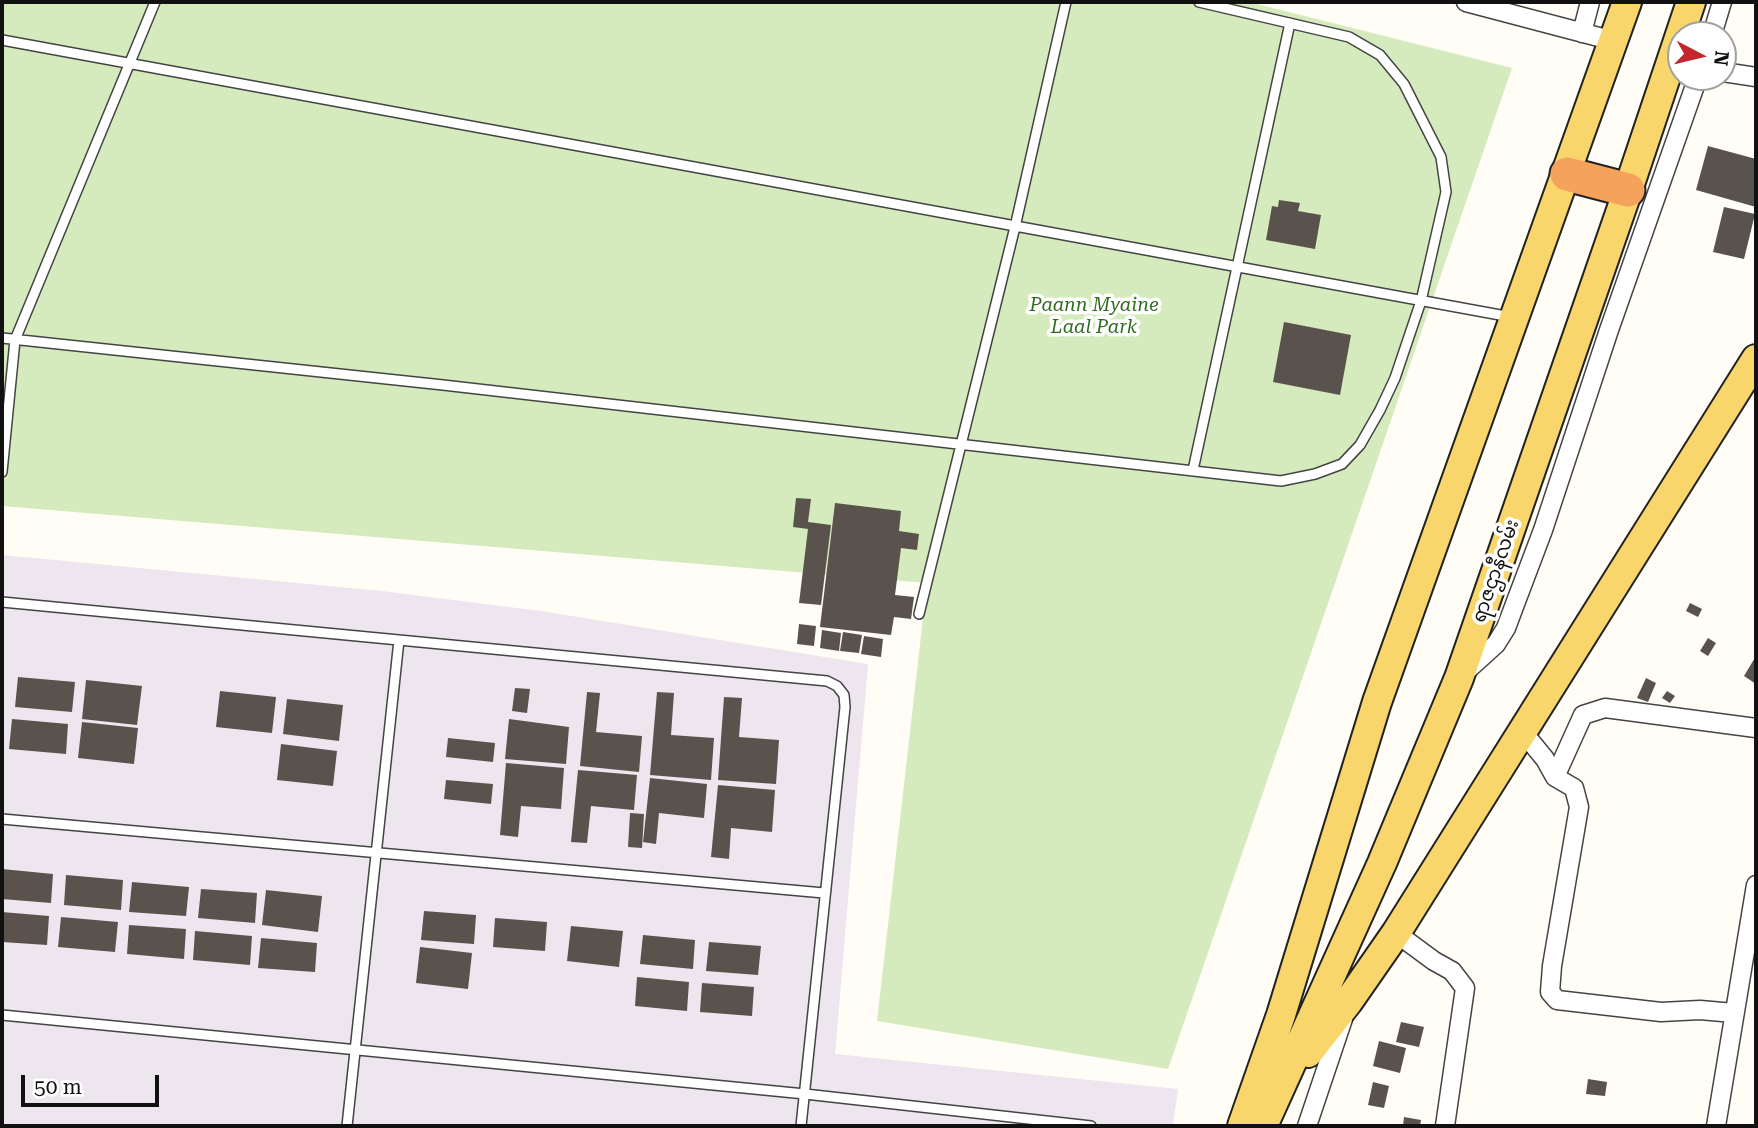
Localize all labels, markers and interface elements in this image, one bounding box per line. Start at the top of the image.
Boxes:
north arrow [1667,21,1737,91]
text: N [1709,50,1734,67]
park label: Paann Myaine Laal Park [1029,294,1159,338]
street label: ရာဇဌာနီလမ်း [1468,516,1524,626]
scale bar [24,1062,163,1106]
text: 50 m [34,1075,82,1099]

